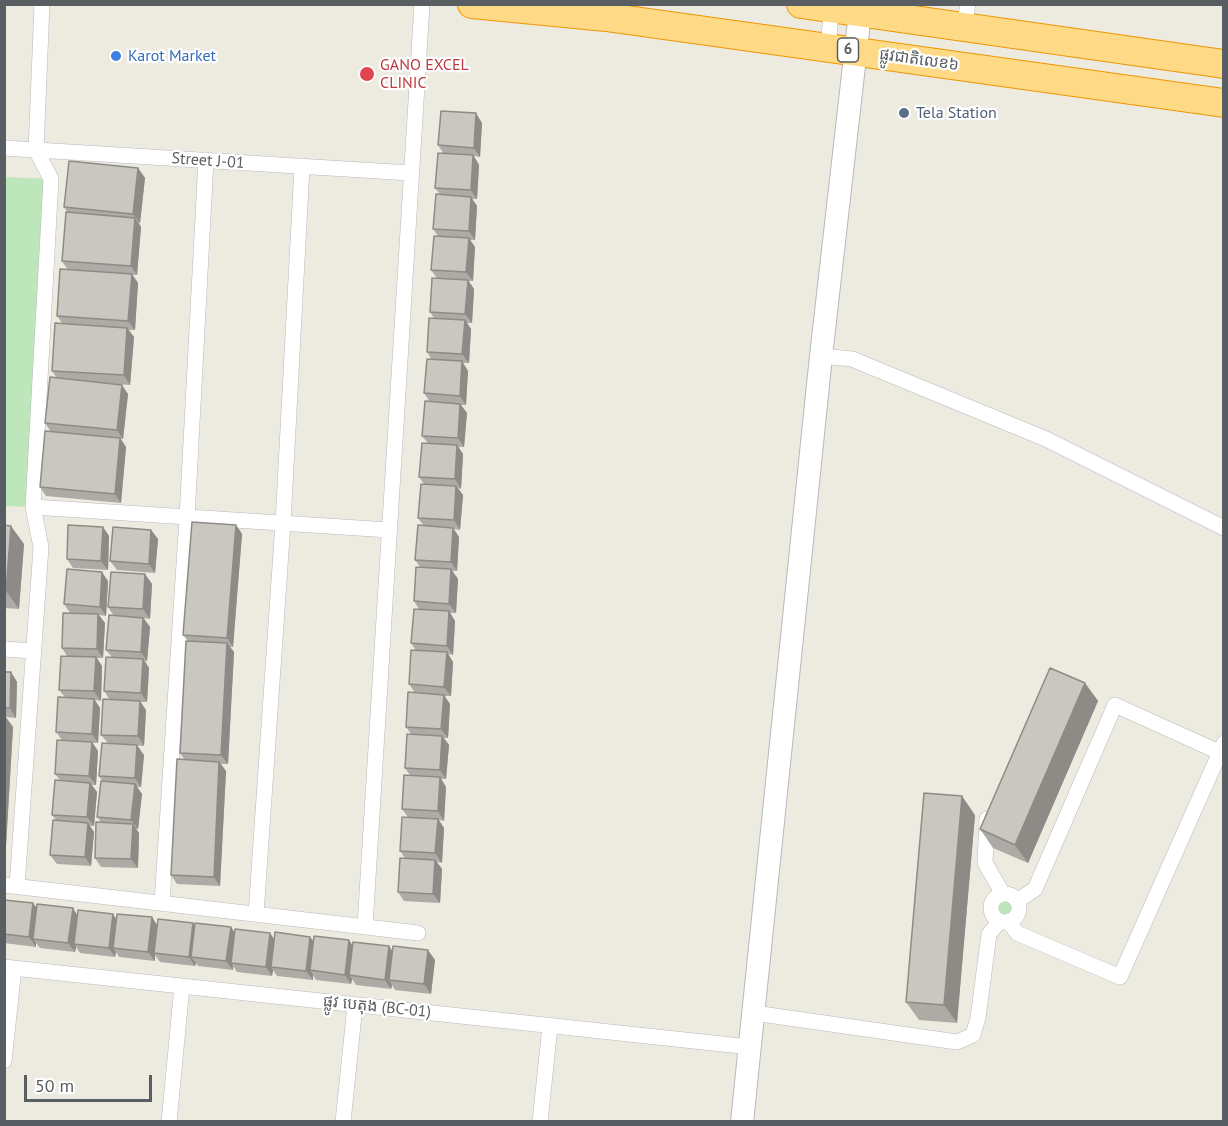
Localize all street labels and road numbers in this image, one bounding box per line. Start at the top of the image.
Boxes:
road number: 6 [838,38,858,62]
street label: ផ្លូវជាតិលេខ៦ [878,45,960,75]
street label: Street J-01 [171,149,245,173]
street label: ផ្លូវ បេតុង (BC-01) [322,992,432,1022]

